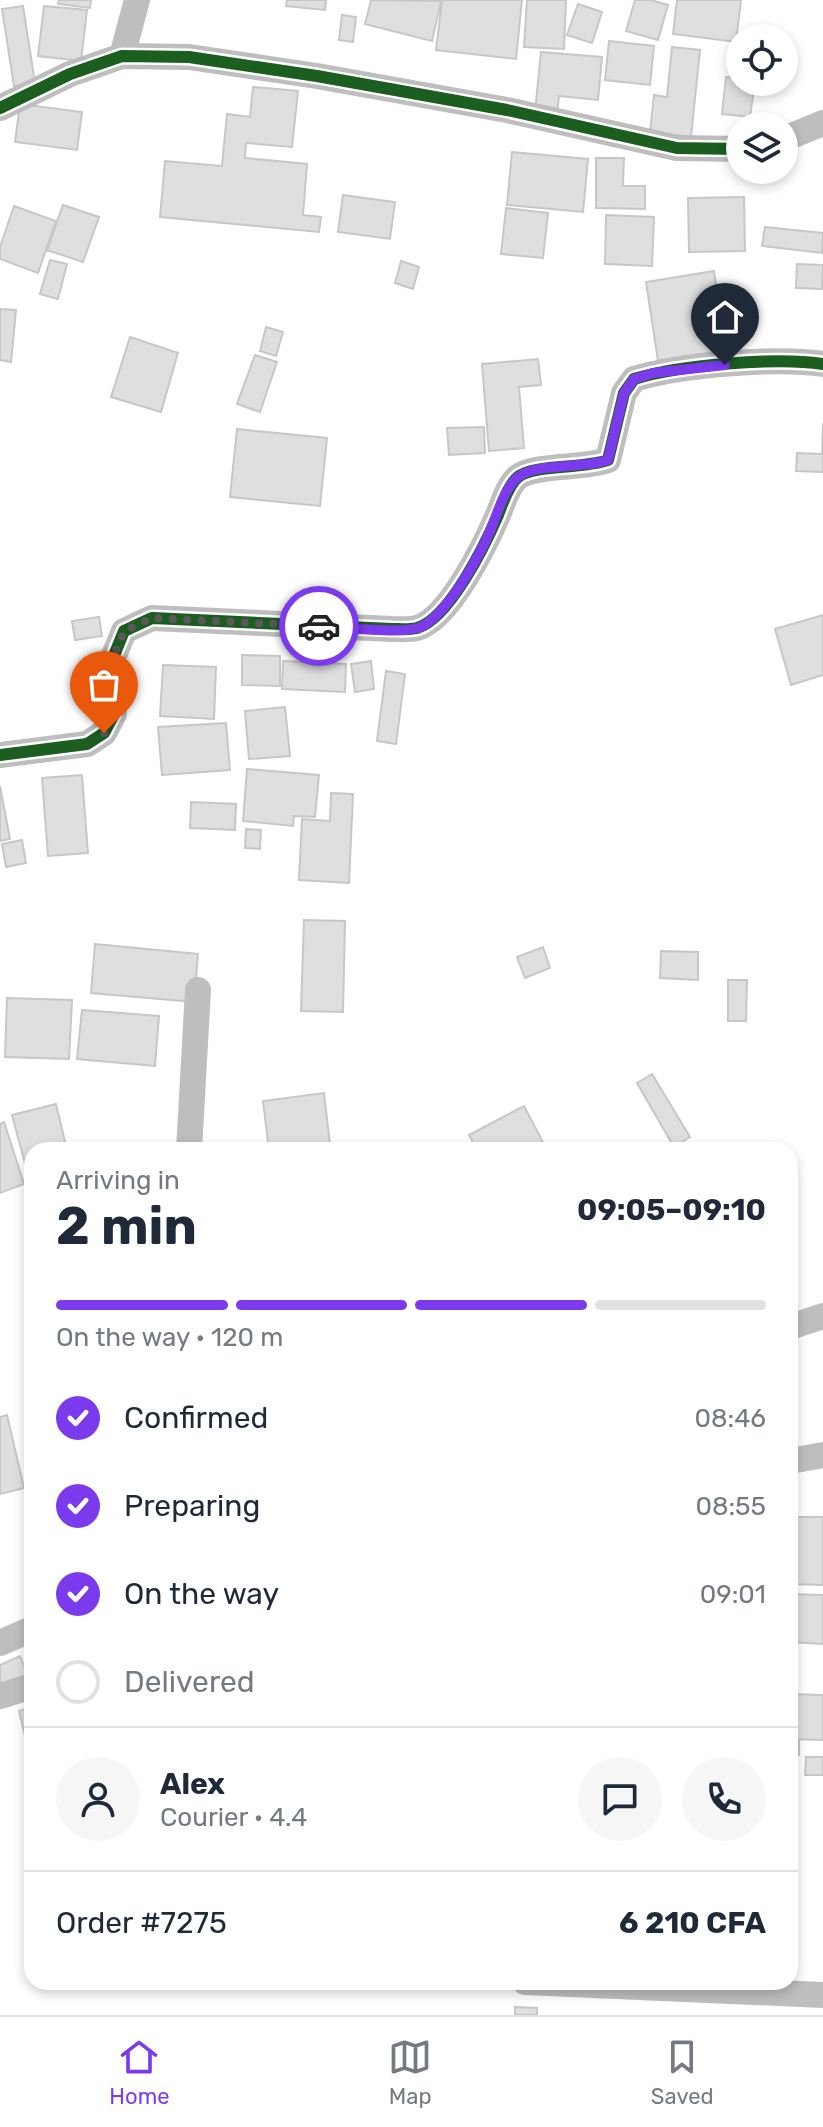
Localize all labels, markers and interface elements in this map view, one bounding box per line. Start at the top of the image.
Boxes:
map controls [726,24,798,184]
button: locate [726,24,798,96]
button: layers [726,112,798,184]
pin [691,283,759,365]
icon: home [703,295,747,339]
courier [279,586,359,666]
icon: car [297,604,341,648]
pin [70,651,138,733]
icon: bag [82,663,126,707]
text: Arriving in [56,1165,180,1196]
text: 09:05–09:10 [577,1192,766,1228]
text: 2 min [56,1195,197,1257]
text: On the way · 120 m [56,1322,283,1353]
icon: check [56,1396,100,1440]
text: Confirmed [124,1400,268,1436]
text: 08:46 [694,1403,766,1434]
icon: check [56,1484,100,1528]
text: Preparing [124,1488,260,1524]
text: 08:55 [695,1491,766,1522]
icon: check [56,1572,100,1616]
text: On the way [124,1576,279,1612]
text: 09:01 [700,1579,766,1610]
text: Delivered [124,1664,255,1700]
button: person [56,1757,140,1841]
button: chat [578,1757,662,1841]
button: phone [682,1757,766,1841]
text: Alex [160,1766,225,1802]
text: Courier · 4.4 [160,1802,307,1833]
text: Order #7275 [56,1905,227,1941]
text: 6 210 CFA [619,1905,766,1941]
tab: Home [109,2035,170,2110]
tab: Map [388,2035,432,2110]
tab: Saved [651,2035,714,2110]

